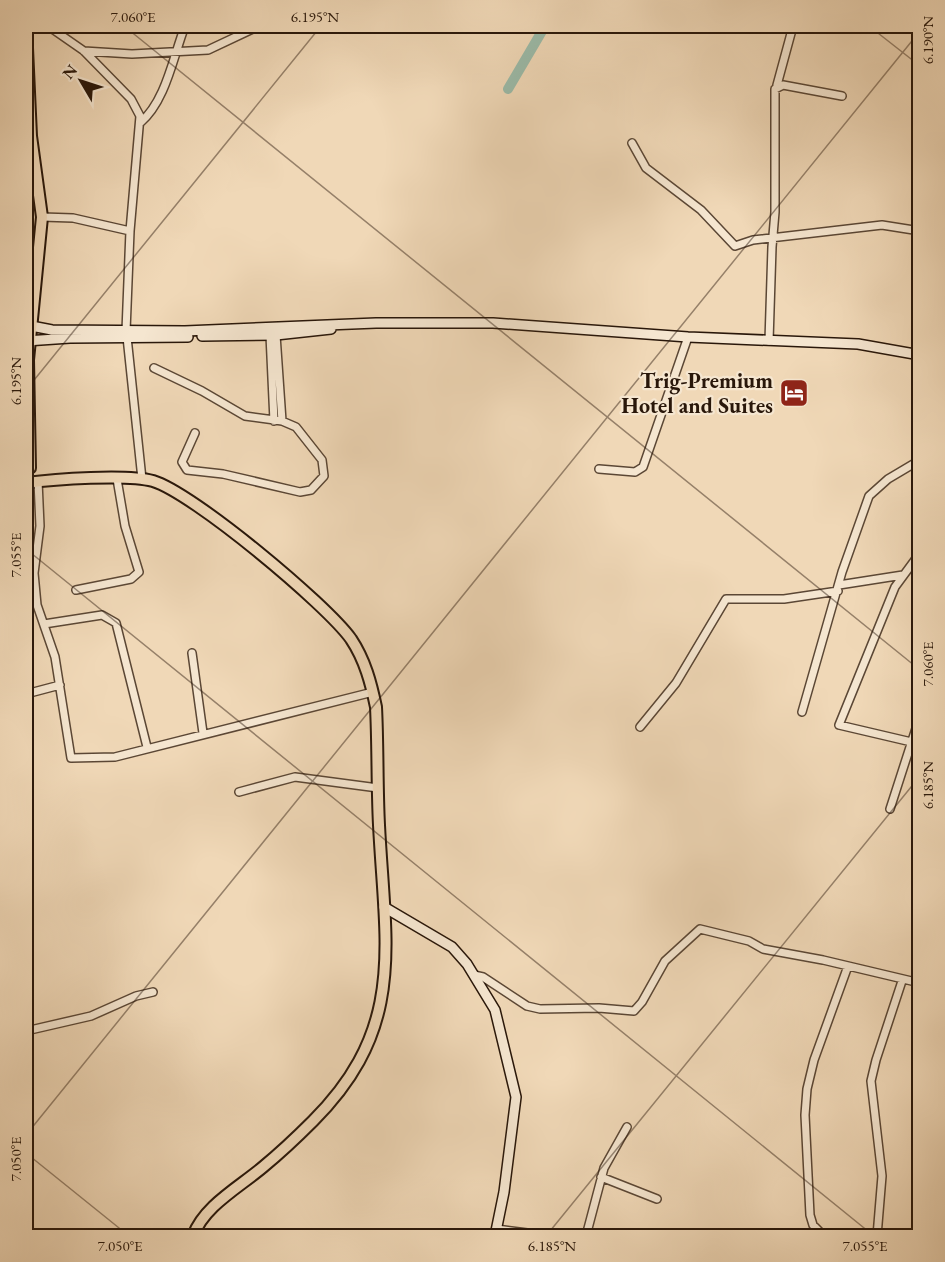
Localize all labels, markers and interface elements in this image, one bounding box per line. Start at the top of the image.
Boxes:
text: 7.060°E [110,7,156,26]
text: 6.195°N [291,7,339,26]
text: 6.190°N [918,16,937,64]
north arrow [51,51,111,111]
text: N [57,60,82,84]
text: 6.195°N [6,357,25,405]
place label: Trig-Premium Hotel and Suites [621,366,773,420]
hotel icon: Trig-Premium Hotel and Suites [778,377,810,409]
text: 7.055°E [6,532,25,578]
text: 7.060°E [918,641,937,687]
text: 6.185°N [918,761,937,809]
text: 7.050°E [6,1136,25,1182]
text: 7.050°E [97,1236,143,1255]
text: 6.185°N [528,1236,576,1255]
text: 7.055°E [842,1236,888,1255]

